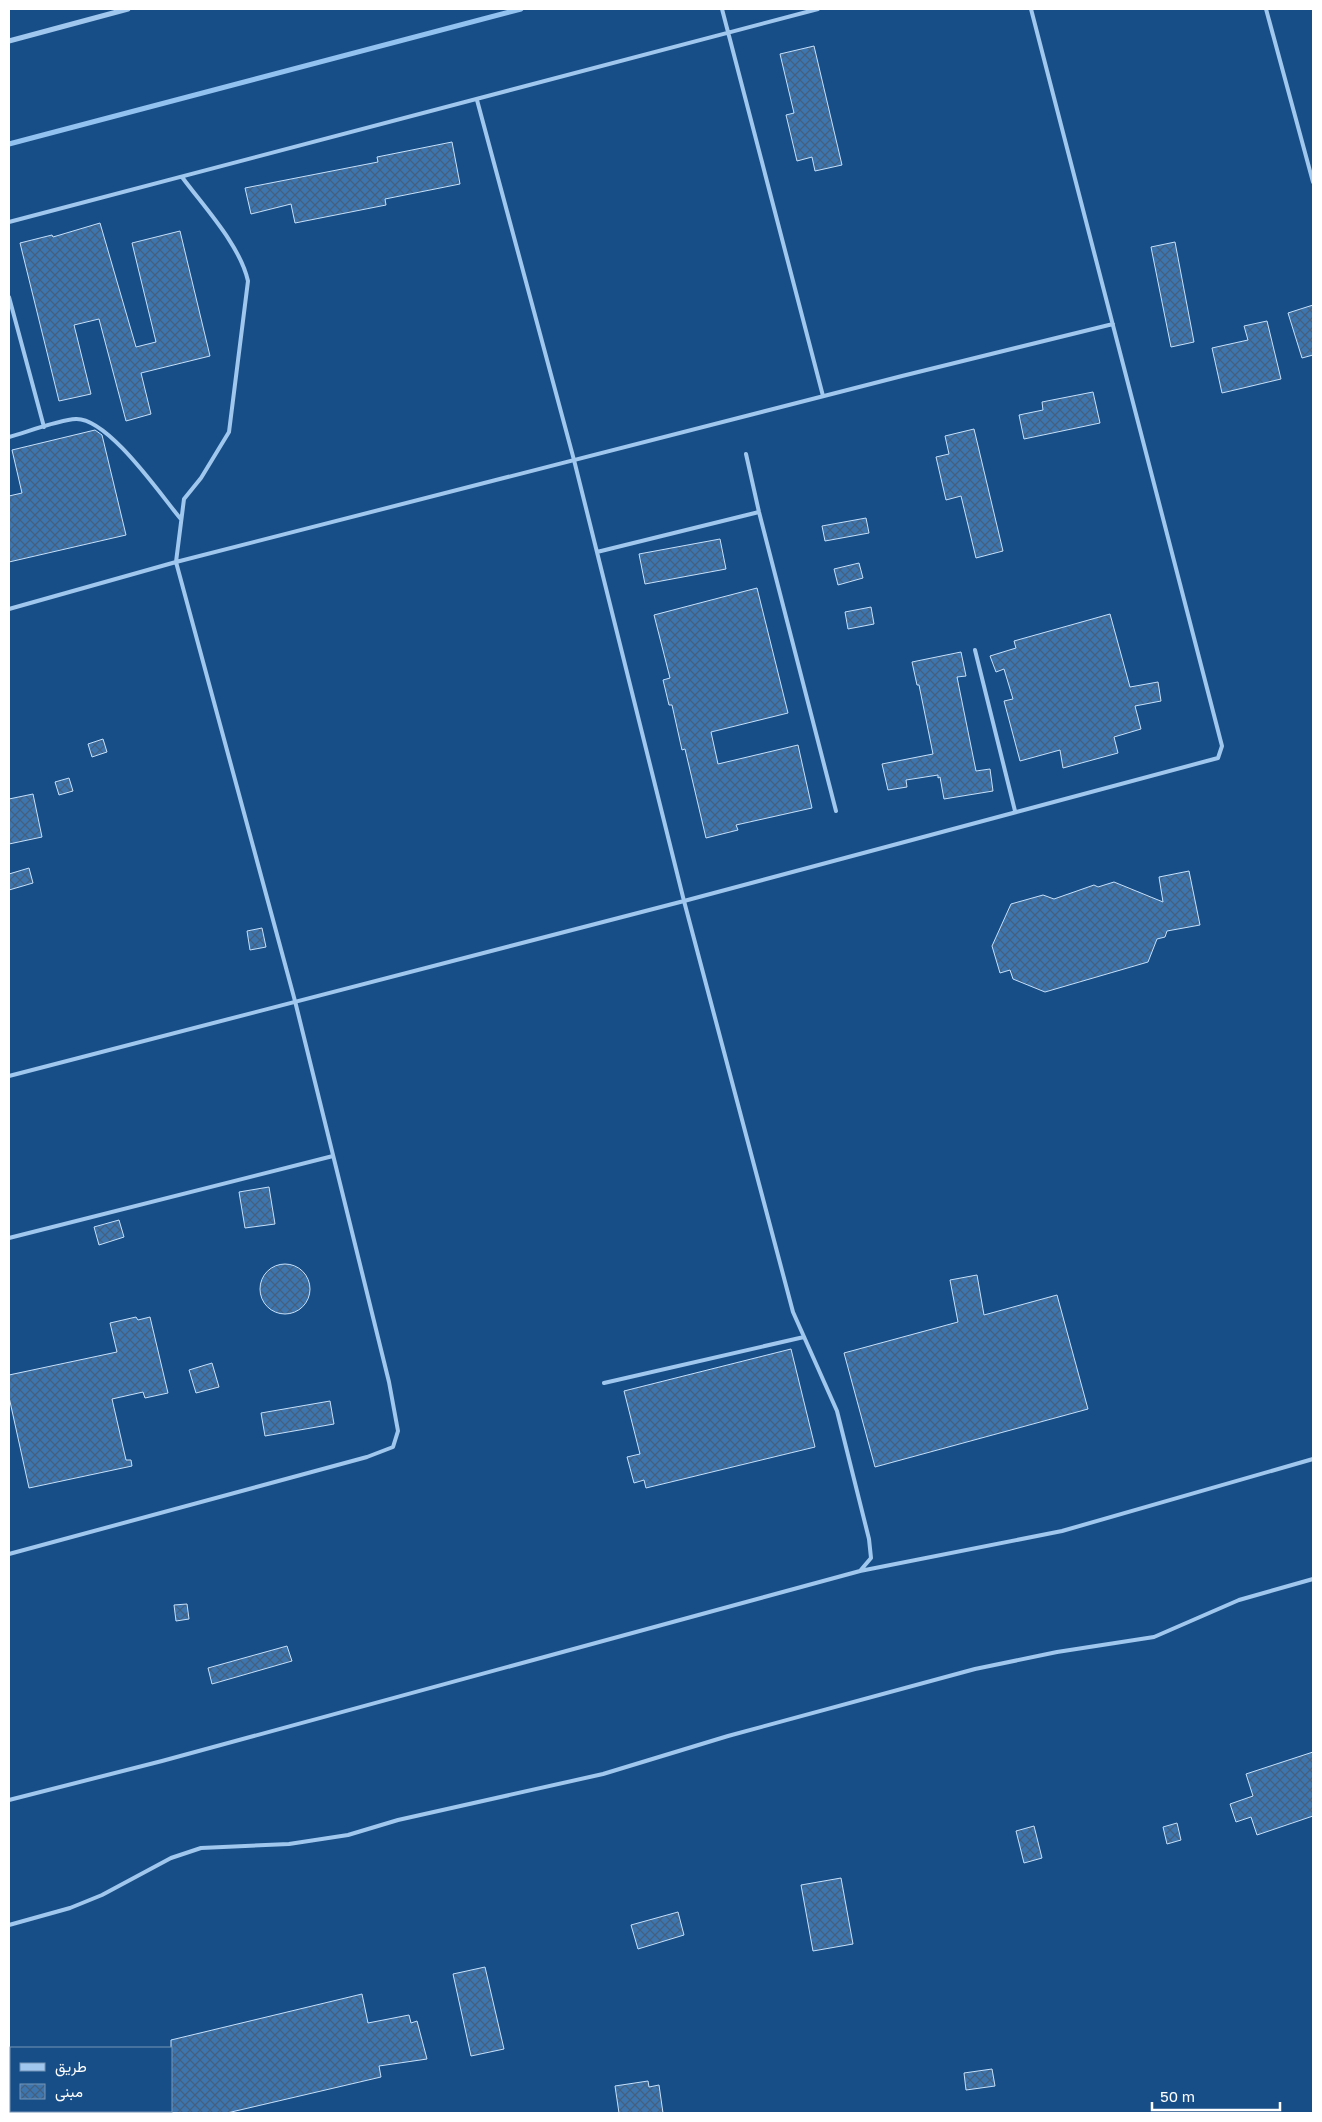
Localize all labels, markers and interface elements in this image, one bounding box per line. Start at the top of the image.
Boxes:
legend [10,2047,172,2112]
text: طريق [55,2057,87,2077]
scale bar [1152,2080,1280,2112]
text: مبنى [55,2082,83,2102]
text: 50 m [1160,2087,1195,2105]

